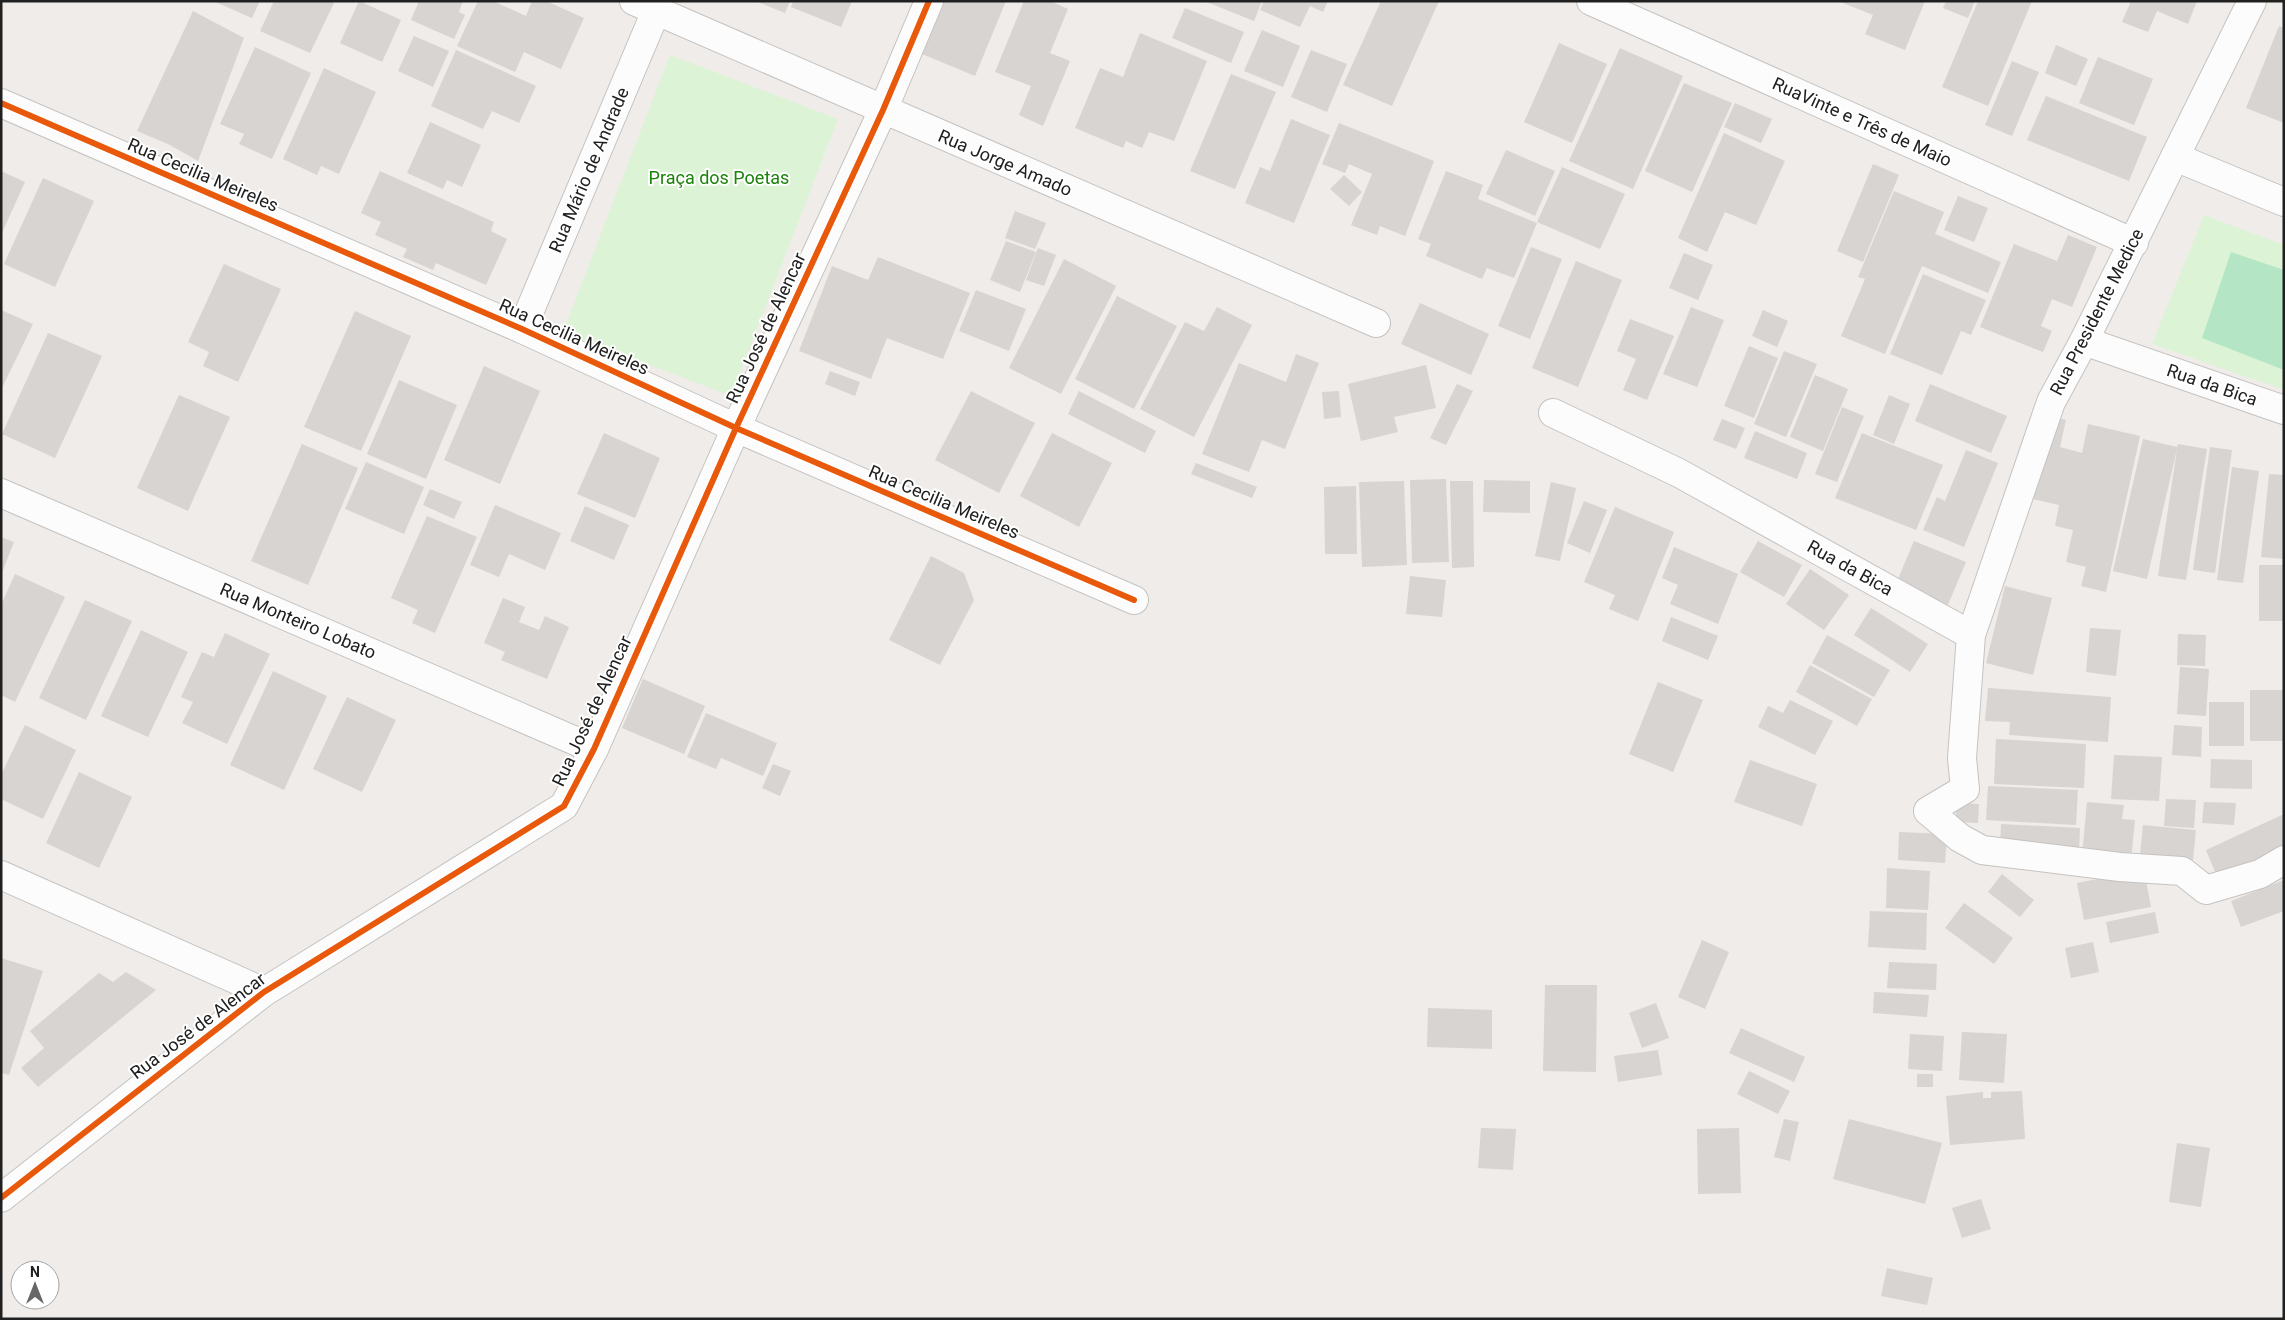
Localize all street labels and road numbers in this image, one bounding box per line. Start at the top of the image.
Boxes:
street label: RuaVinte e Três de Maio [1769,73,1955,171]
street label: Rua Mário de Andrade [544,84,633,255]
street label: Rua Jorge Amado [935,125,1075,200]
street label: Rua Cecilia Meireles [125,133,282,216]
street label: Rua Presidente Medice [2045,225,2148,399]
street label: Rua José de Alencar [721,249,810,406]
street label: Rua Cecilia Meireles [496,294,652,379]
street label: Rua da Bica [2164,359,2260,410]
street label: Rua Cecilia Meireles [866,460,1023,543]
street label: Rua da Bica [1804,535,1897,600]
street label: Rua Monteiro Lobato [217,578,379,663]
street label: Rua José de Alencar [547,632,636,789]
street label: Rua José de Alencar [126,968,269,1083]

